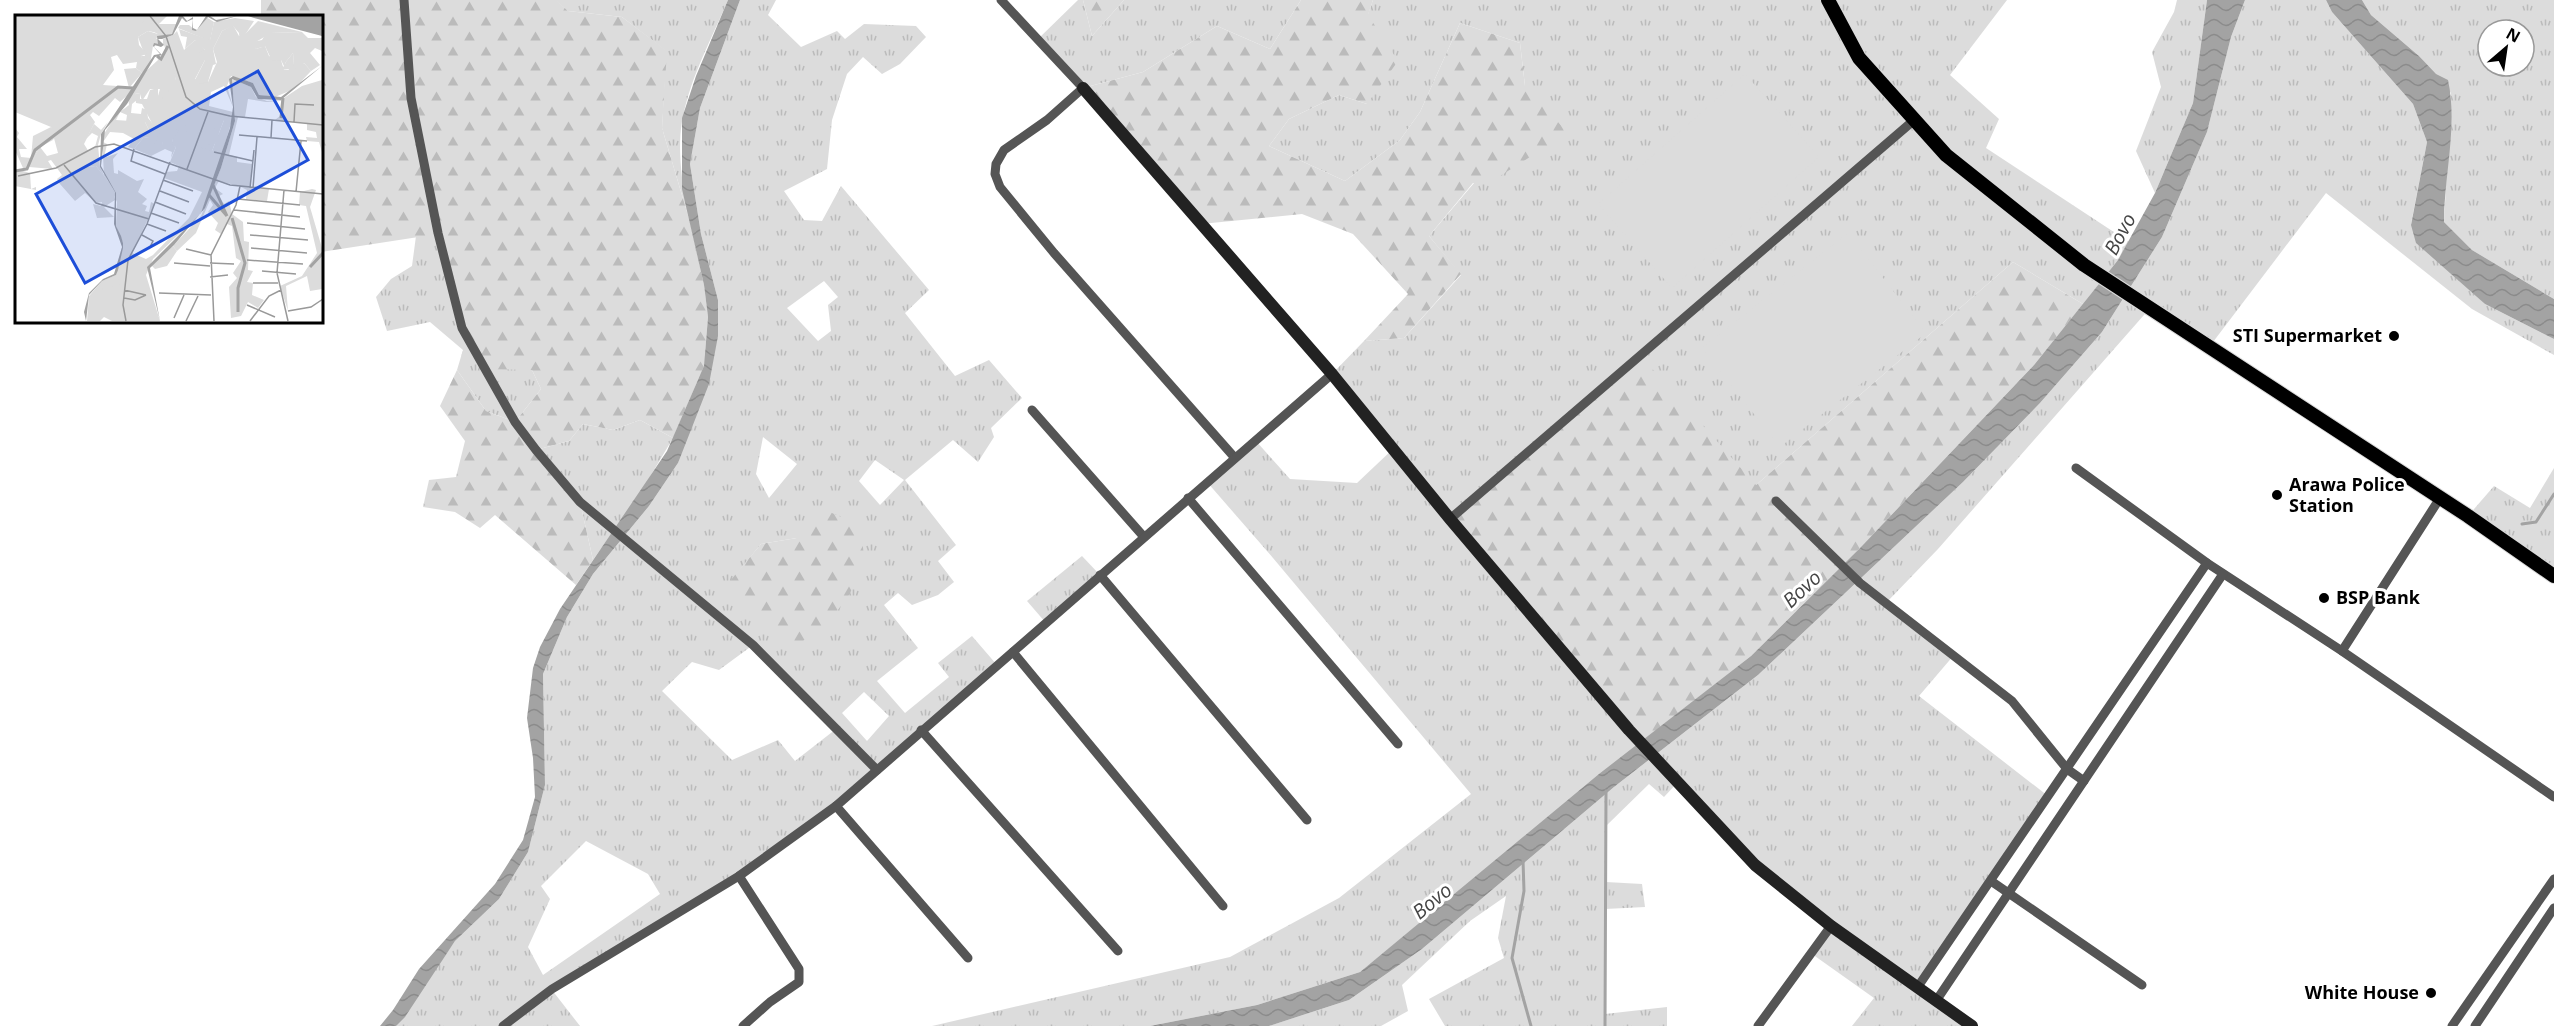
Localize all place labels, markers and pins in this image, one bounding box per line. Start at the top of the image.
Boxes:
place label: STI Supermarket [2233,323,2382,347]
marker: STI Supermarket [2387,329,2401,343]
place label: Arawa Police Station [2289,472,2405,517]
marker: Arawa Police Station [2270,488,2284,502]
place label: BSP Bank [2336,585,2421,609]
marker: BSP Bank [2317,591,2331,605]
place label: White House [2305,980,2419,1004]
marker: White House [2424,986,2438,1000]

